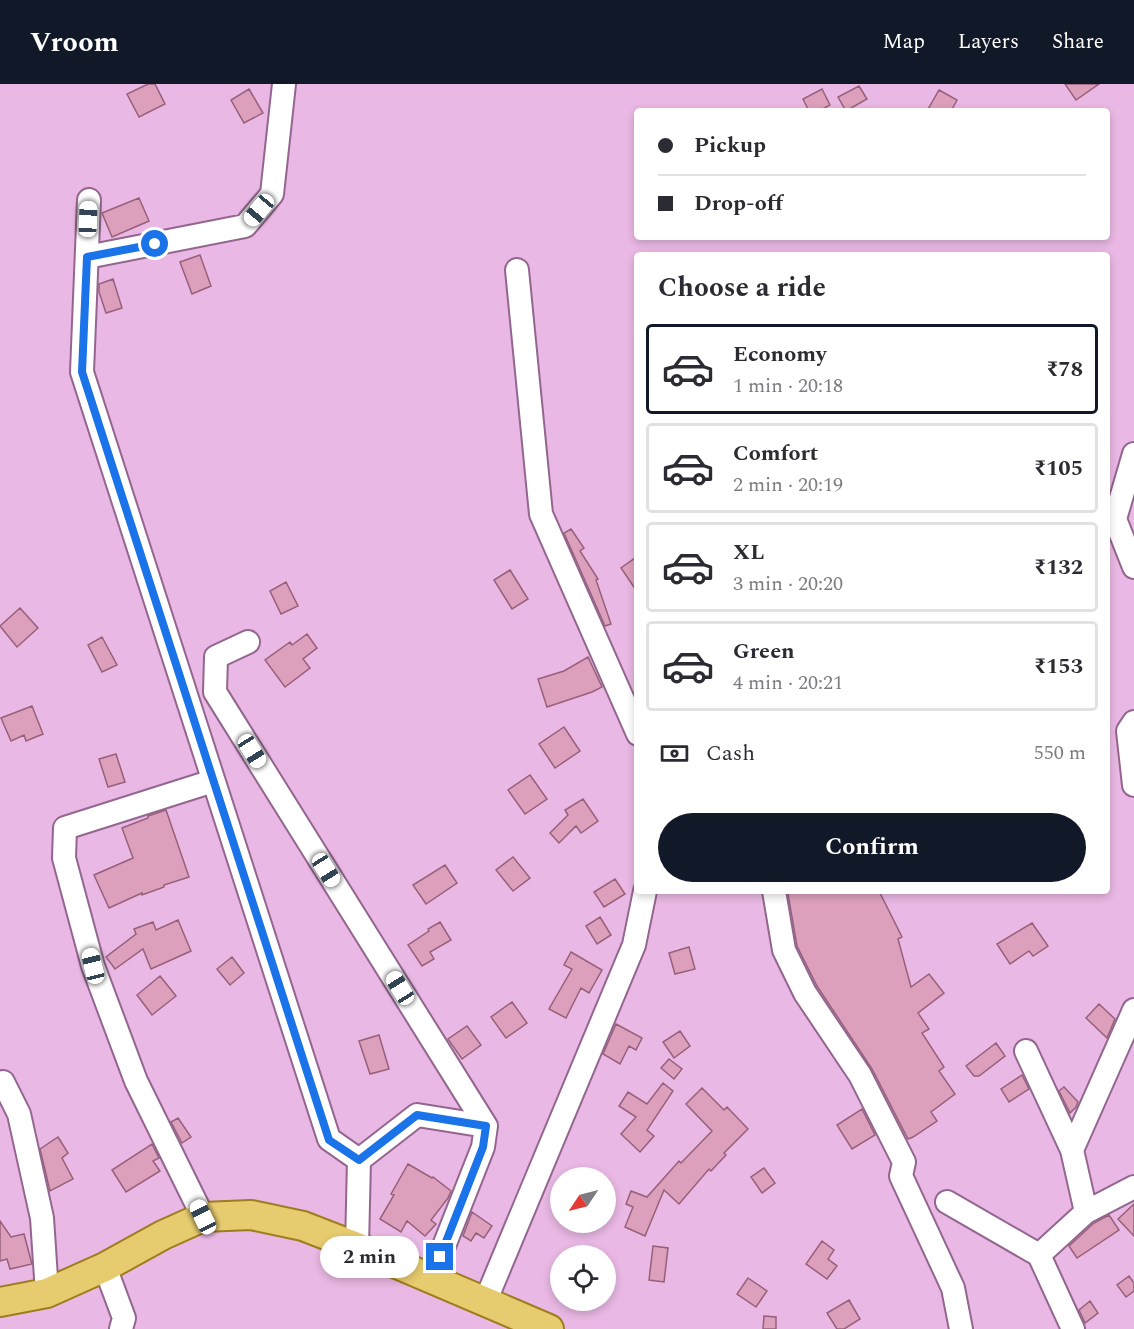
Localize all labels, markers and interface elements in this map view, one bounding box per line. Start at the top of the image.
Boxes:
text: Vroom [30,21,119,64]
text: Map [883,26,925,58]
text: Layers [958,26,1019,58]
text: Share [1052,26,1104,58]
text: Pickup [694,129,766,162]
text: Drop-off [694,187,783,220]
car [241,190,277,230]
car [78,201,98,237]
route start [141,230,168,257]
text: Choose a ride [658,267,826,309]
text: Economy [733,338,826,371]
icon: car [661,342,715,396]
text: ₹78 [1046,353,1083,386]
text: 1 min · 20:18 [733,371,843,401]
text: Comfort [733,437,818,470]
icon: car [661,441,715,495]
text: ₹105 [1034,452,1083,485]
text: 2 min · 20:19 [733,470,843,500]
text: XL [733,536,764,569]
icon: car [661,540,715,594]
text: ₹132 [1034,551,1083,584]
text: 3 min · 20:20 [733,569,843,599]
text: Green [733,635,795,668]
icon: car [661,639,715,693]
text: ₹153 [1034,650,1083,683]
text: 4 min · 20:21 [733,668,843,698]
car [235,731,269,771]
icon: cash [658,737,691,770]
text: Cash [706,737,755,770]
text: 550 m [1034,738,1086,768]
button: Confirm [658,813,1086,882]
car [309,850,343,890]
car [80,946,106,986]
car [383,968,417,1008]
north arrow [550,1167,616,1233]
map controls [550,1167,616,1311]
car [187,1197,219,1237]
callout: 2 min [320,1236,419,1278]
text: 2 min [343,1242,396,1272]
route end [426,1243,453,1270]
button: locate [550,1245,616,1311]

